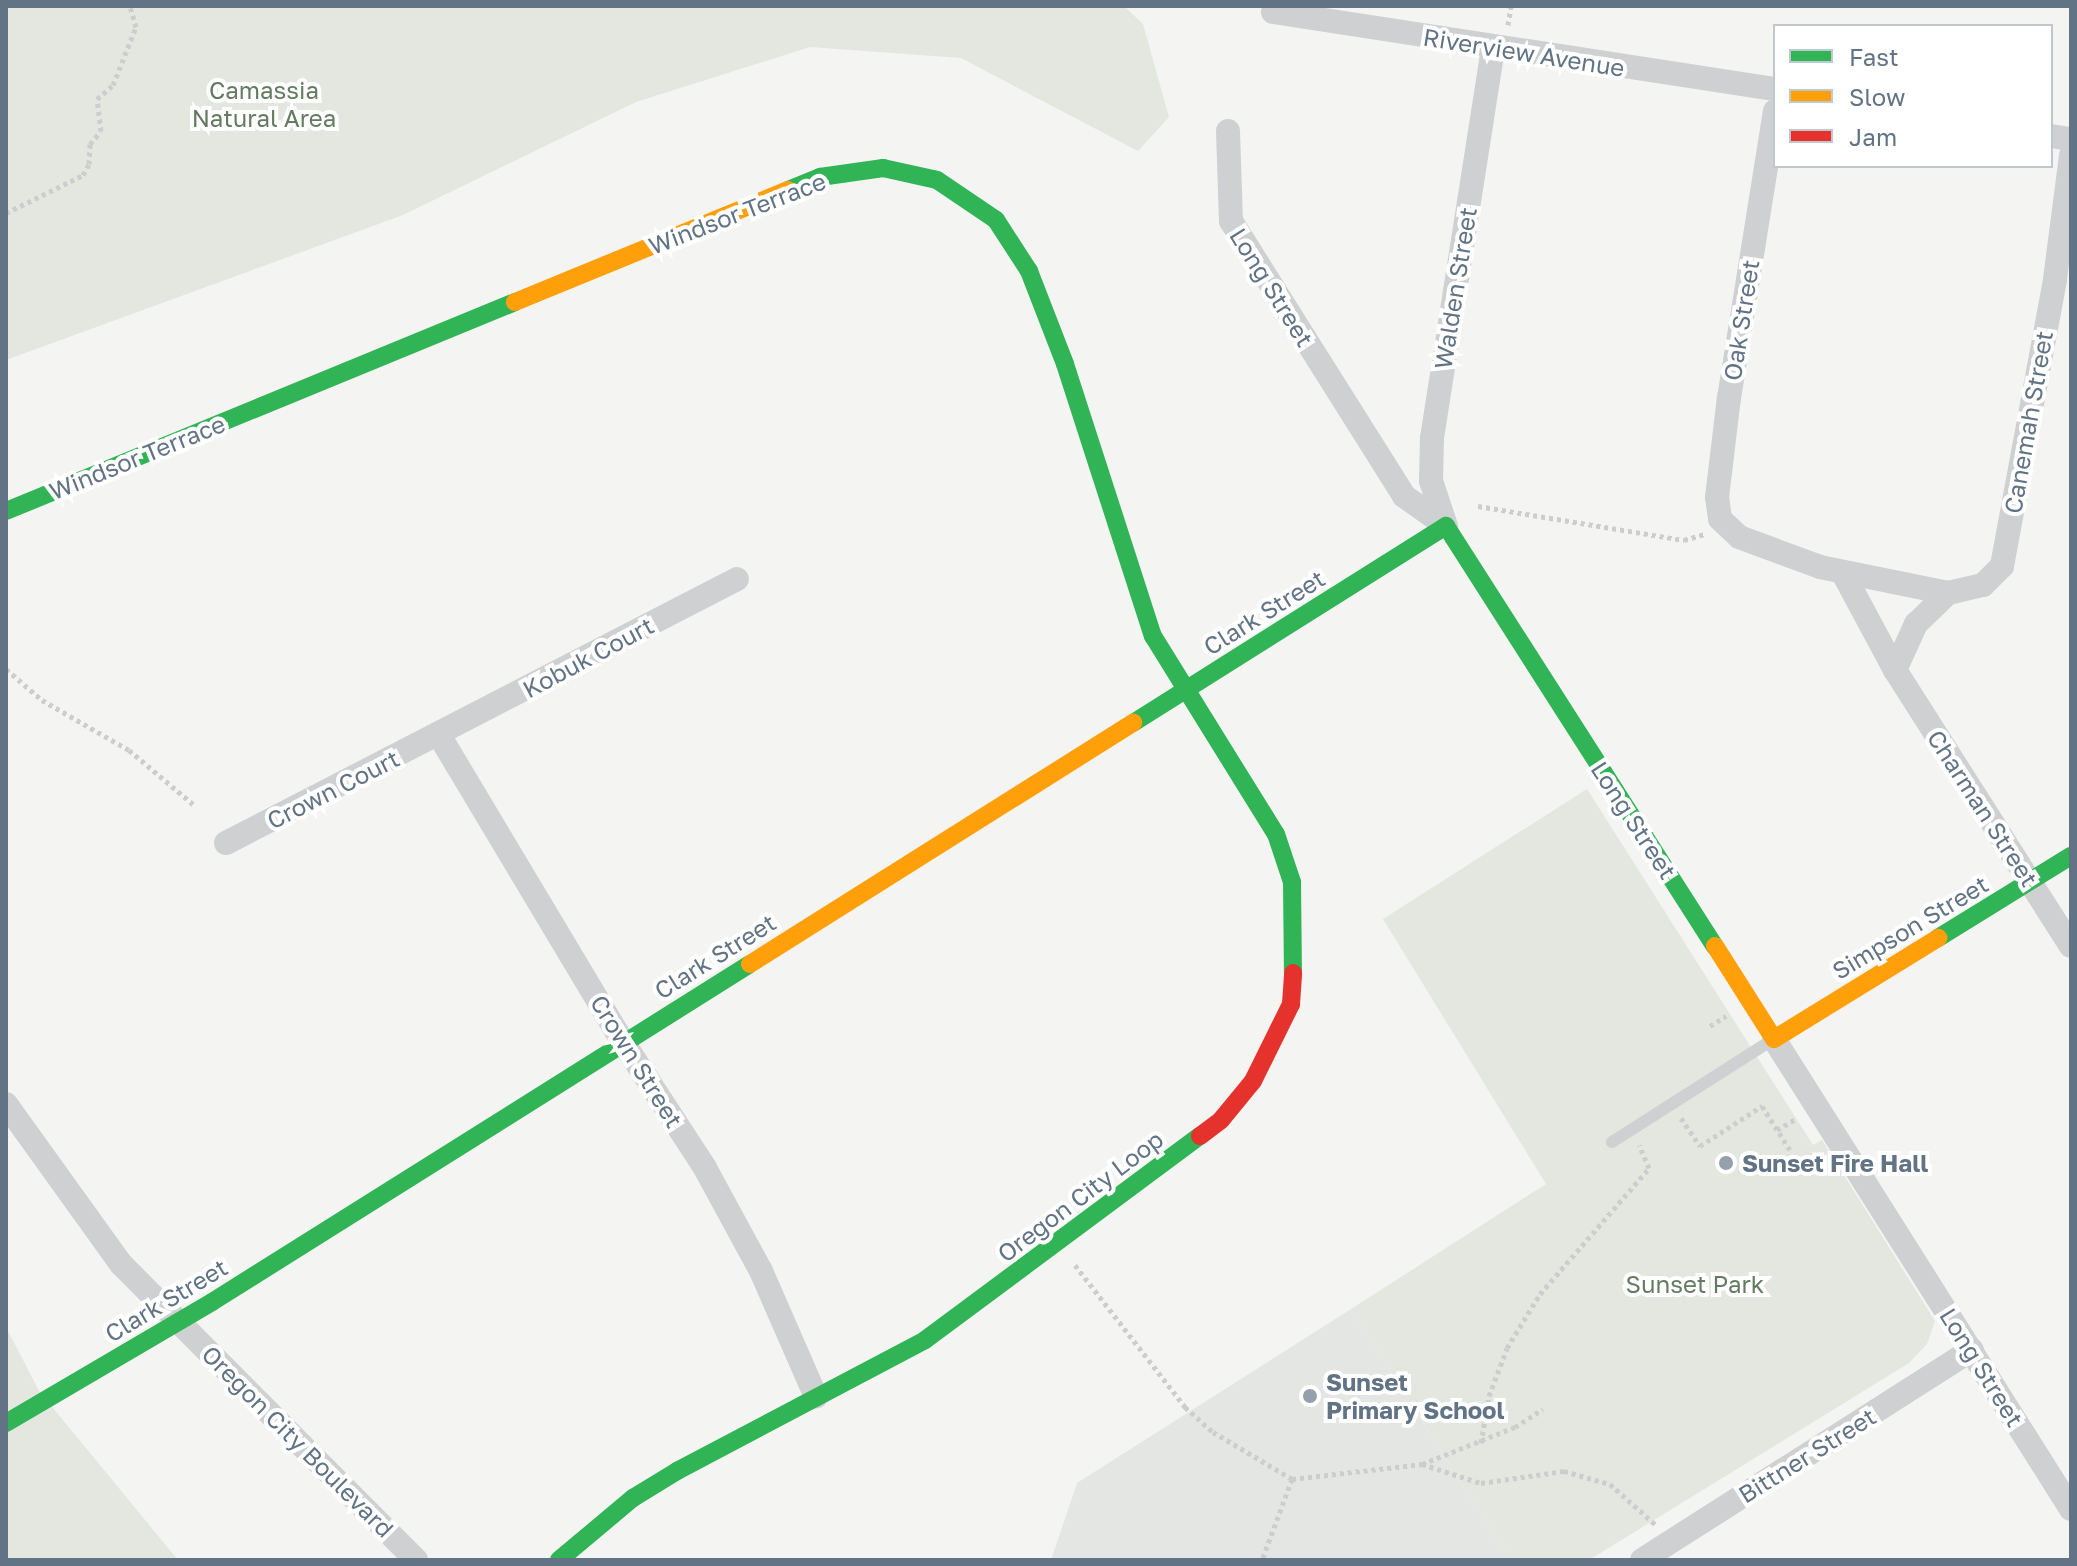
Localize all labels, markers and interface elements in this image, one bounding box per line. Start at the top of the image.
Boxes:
street label: Riverview Avenue [1421,22,1627,82]
legend [1773,24,2053,168]
text: Fast [1849,42,1899,71]
park label: Camassia Natural Area [192,76,336,132]
text: Slow [1849,82,1905,111]
text: Jam [1849,122,1897,151]
street label: Windsor Terrace [644,166,830,260]
street label: Walden Street [1428,205,1482,371]
street label: Long Street [1224,222,1320,352]
street label: Oak Street [1717,258,1765,382]
street label: Canemah Street [1998,328,2058,516]
street label: Windsor Terrace [45,409,229,505]
street label: Clark Street [1198,563,1330,661]
street label: Kobuk Court [518,610,658,704]
street label: Charman Street [1922,724,2044,892]
street label: Crown Court [262,743,404,835]
street label: Long Street [1585,756,1683,884]
street label: Simpson Street [1827,869,1993,985]
street label: Clark Street [649,907,781,1005]
street label: Crown Street [585,989,689,1133]
street label: Oregon City Loop [991,1124,1169,1268]
place label: Sunset Fire Hall [1742,1149,1928,1177]
marker: Sunset Fire Hall [1717,1154,1735,1172]
street label: Clark Street [100,1252,232,1348]
park label: Sunset Park [1626,1270,1764,1298]
street label: Long Street [1934,1302,2030,1432]
street label: Oregon City Boulevard [196,1339,400,1543]
place label: Sunset Primary School [1326,1368,1505,1424]
marker: Sunset Primary School [1301,1387,1319,1405]
street label: Bittner Street [1733,1401,1881,1509]

